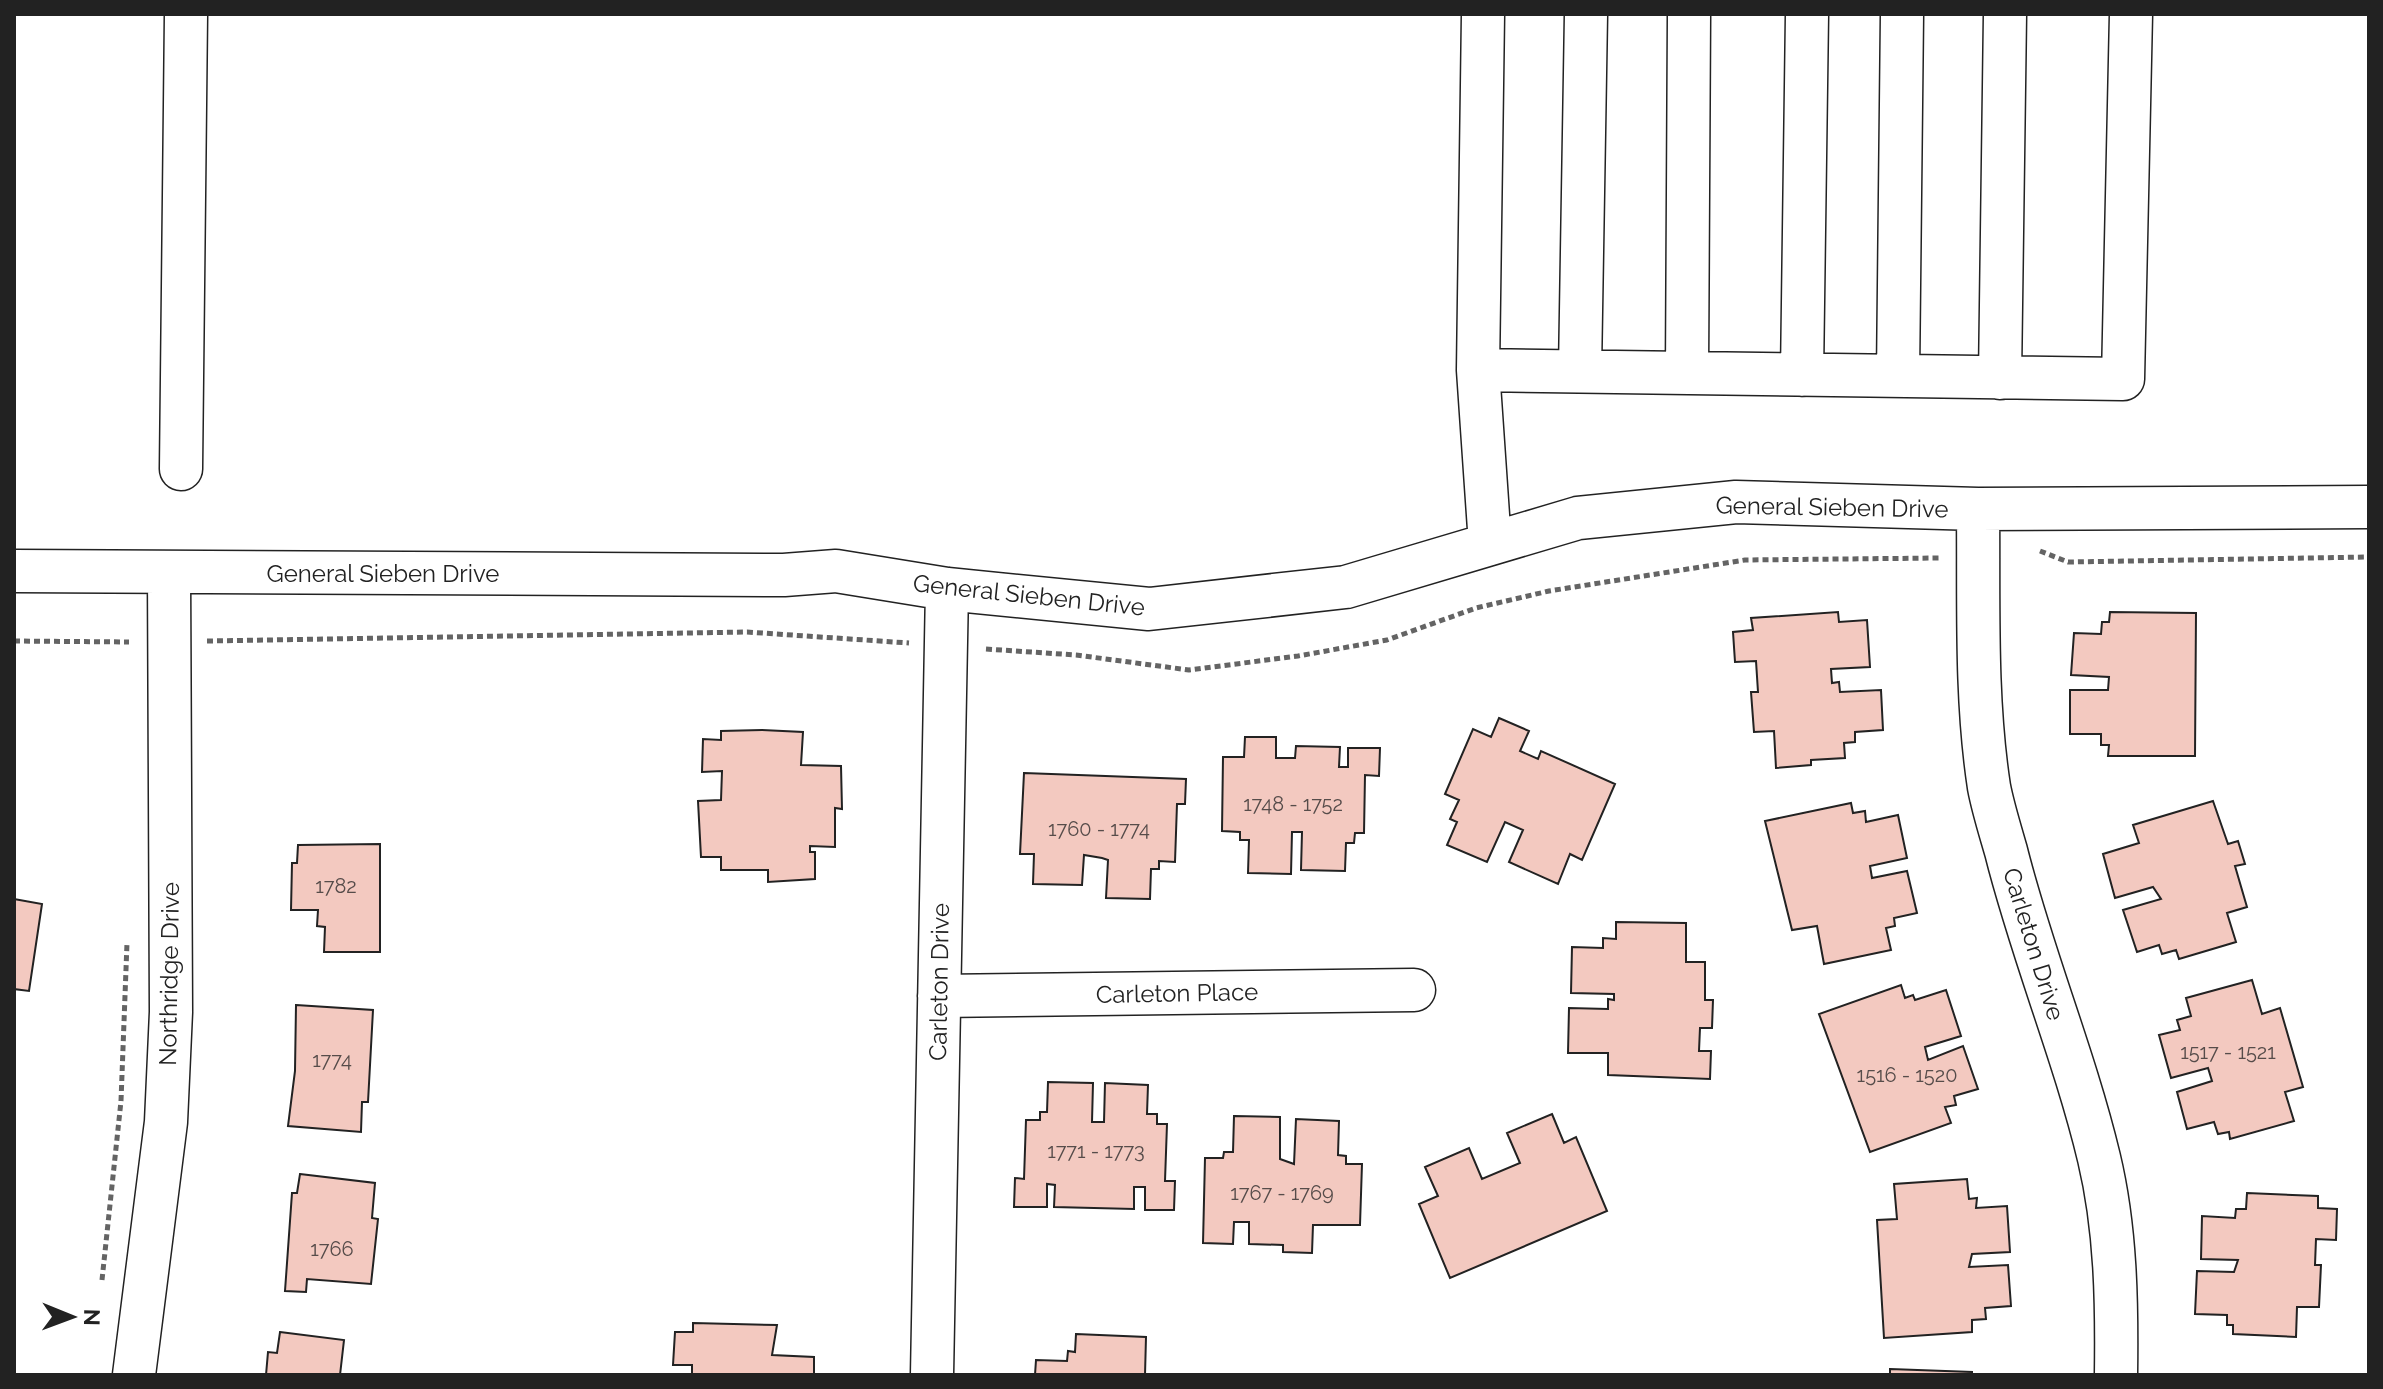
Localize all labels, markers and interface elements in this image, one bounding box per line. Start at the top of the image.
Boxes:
street label: General Sieben Drive [1715,490,1949,524]
street label: General Sieben Drive [267,559,499,588]
street label: General Sieben Drive [912,568,1146,622]
house number: 1748 - 1752 [1243,792,1343,816]
house number: 1760 - 1774 [1048,817,1150,841]
street label: Carleton Drive [1997,864,2071,1024]
house number: 1782 [315,874,357,898]
street label: Northridge Drive [153,882,185,1066]
street label: Carleton Drive [923,903,955,1061]
street label: Carleton Place [1096,977,1258,1009]
house number: 1517 - 1521 [2180,1040,2276,1064]
house number: 1774 [312,1048,352,1072]
house number: 1516 - 1520 [1857,1063,1957,1087]
house number: 1771 - 1773 [1047,1139,1145,1163]
house number: 1767 - 1769 [1230,1181,1334,1205]
house number: 1766 [310,1237,354,1261]
north arrow [32,1277,112,1357]
text: N [79,1309,105,1326]

